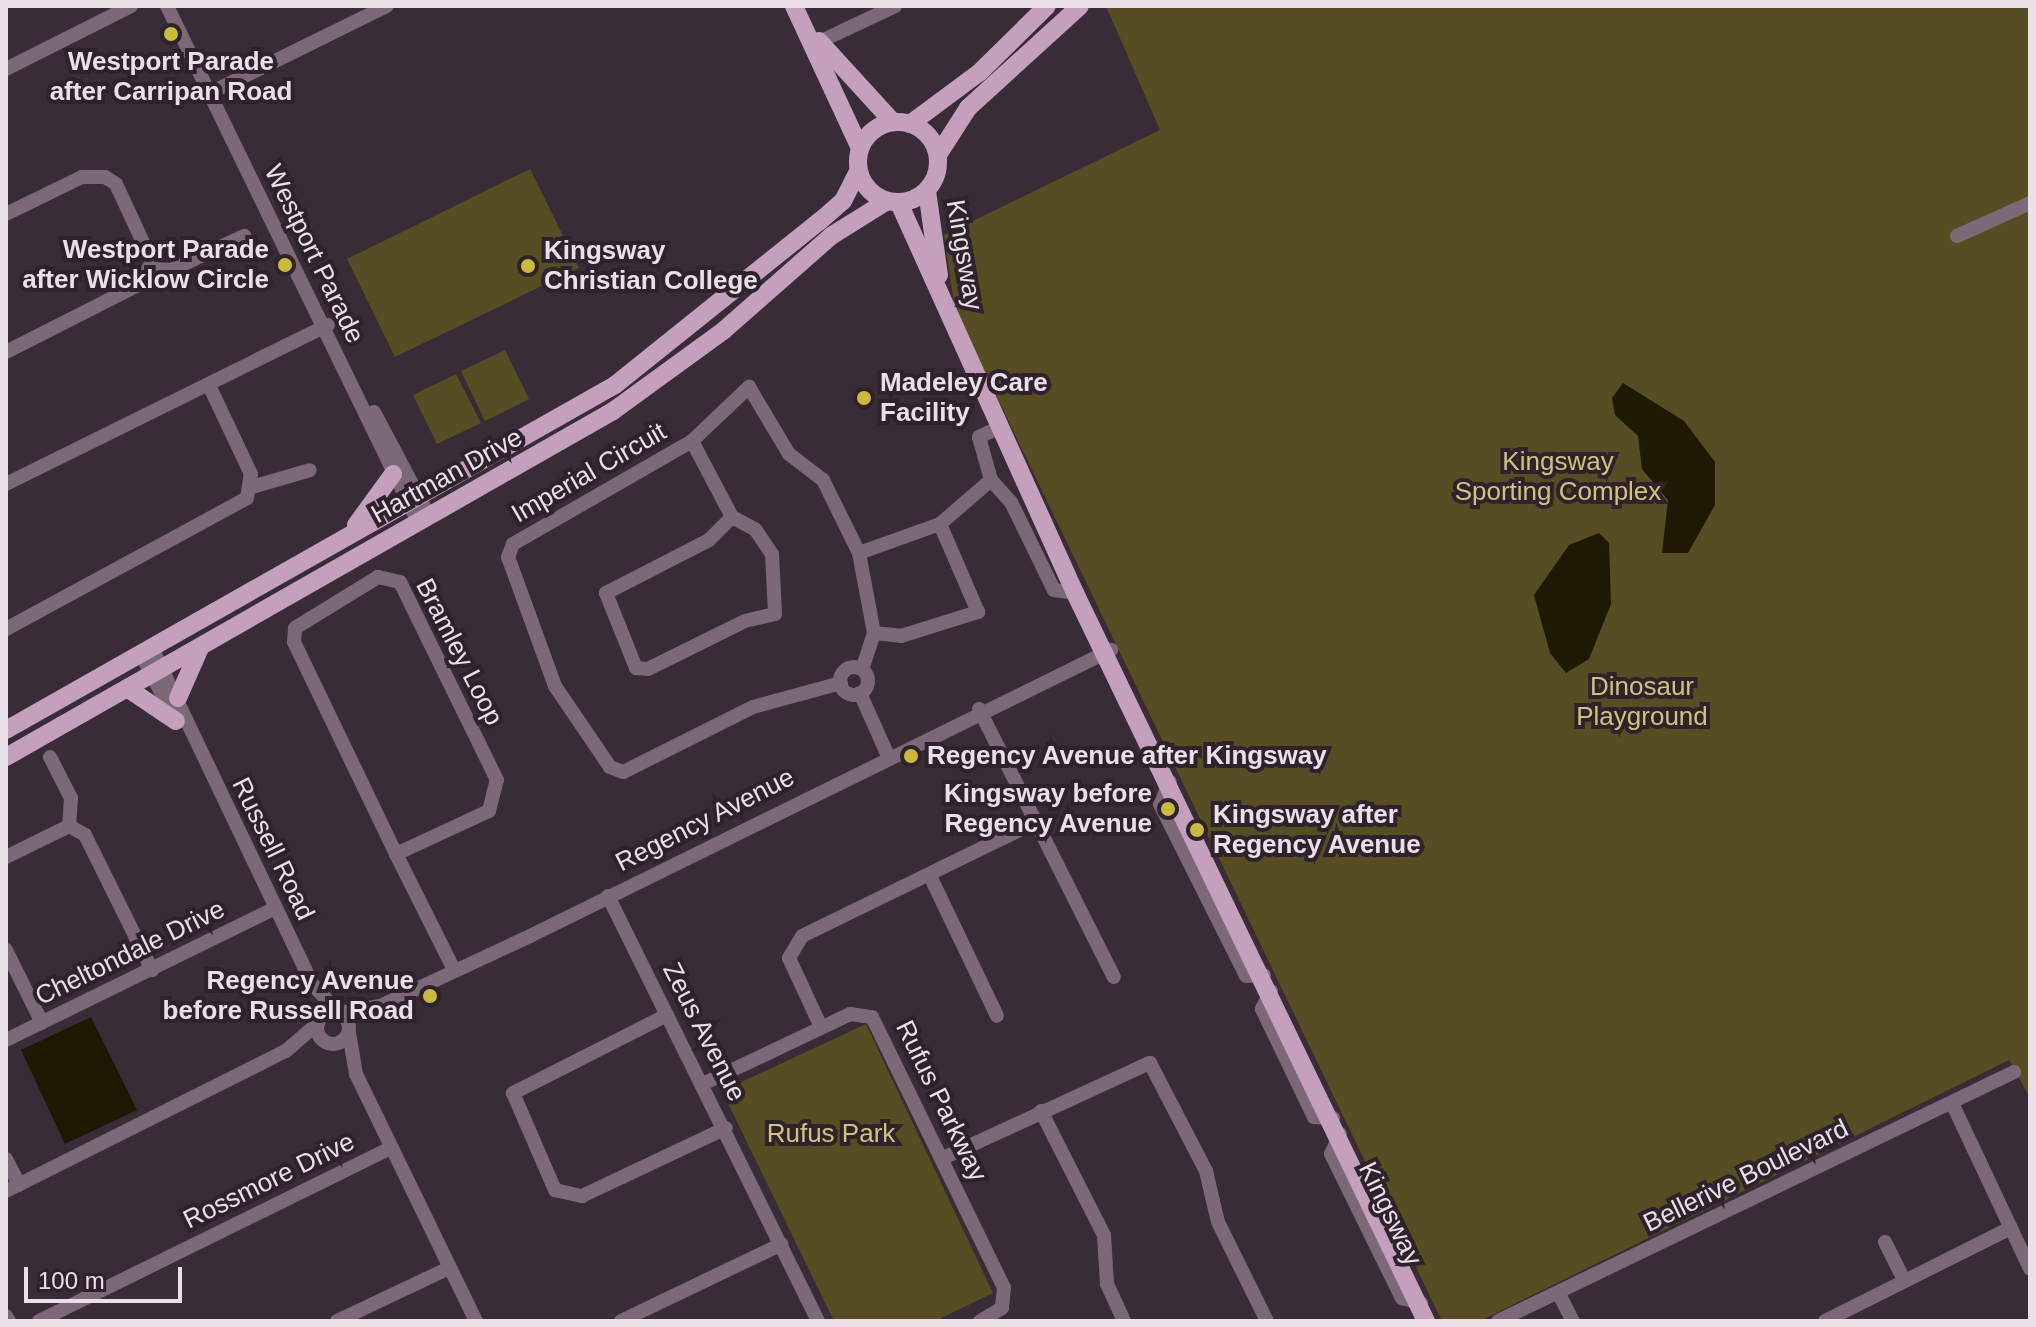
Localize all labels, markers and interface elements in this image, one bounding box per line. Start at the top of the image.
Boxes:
marker: Westport Parade after Carripan Road [162,25,180,43]
place label: Westport Parade after Carripan Road [50,46,292,108]
street label: Westport Parade [257,160,371,348]
street label: Kingsway [939,197,989,313]
place label: Westport Parade after Wicklow Circle [22,234,269,296]
place label: Kingsway Christian College [544,235,758,296]
marker: Westport Parade after Wicklow Circle [276,256,294,274]
marker: Kingsway Christian College [519,257,537,275]
place label: Madeley Care Facility [880,367,1048,428]
marker: Madeley Care Facility [855,389,873,407]
street label: Imperial Circuit [506,416,672,530]
street label: Hartman Drive [366,422,528,530]
park label: Kingsway Sporting Complex [1455,446,1661,508]
street label: Bramley Loop [409,573,509,731]
park label: Dinosaur Playground [1576,671,1708,732]
place label: Regency Avenue after Kingsway [927,740,1328,772]
marker: Regency Avenue after Kingsway [902,747,920,765]
street label: Regency Avenue [610,761,800,879]
street label: Russell Road [225,773,321,925]
place label: Kingsway before Regency Avenue [943,778,1152,840]
place label: Kingsway after Regency Avenue [1213,799,1422,860]
marker: Kingsway before Regency Avenue [1159,800,1177,818]
marker: Kingsway after Regency Avenue [1188,821,1206,839]
street label: Cheltondale Drive [30,894,230,1012]
street label: Zeus Avenue [655,957,753,1107]
place label: Regency Avenue before Russell Road [163,965,414,1026]
marker: Regency Avenue before Russell Road [421,987,439,1005]
street label: Rufus Parkway [889,1016,993,1186]
street label: Bellerive Boulevard [1638,1113,1854,1239]
park label: Rufus Park [767,1118,895,1150]
street label: Rossmore Drive [178,1126,360,1236]
street label: Kingsway [1352,1157,1428,1271]
scale bar [28,1251,186,1301]
text: 100 m [38,1267,105,1294]

